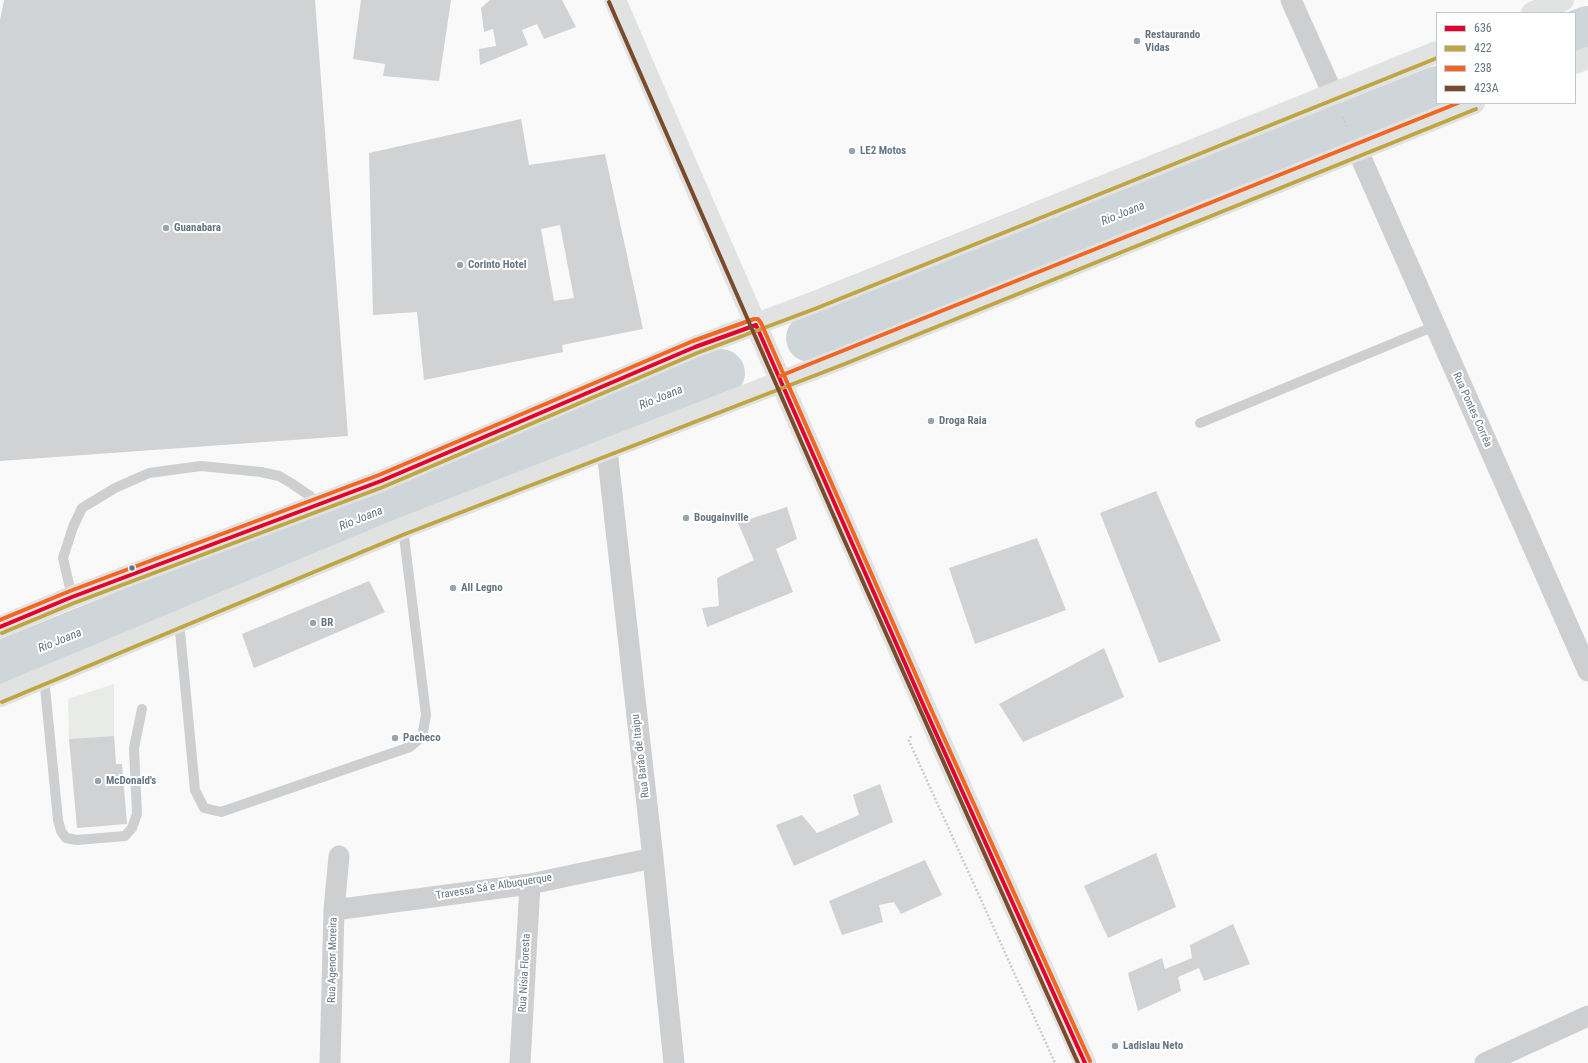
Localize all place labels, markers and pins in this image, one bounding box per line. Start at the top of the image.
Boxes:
place label: Restaurando Vidas [1145,28,1200,54]
marker: Restaurando Vidas [1132,36,1142,46]
place label: LE2 Motos [860,144,906,158]
marker: LE2 Motos [847,146,857,156]
place label: Guanabara [174,221,221,235]
marker: Guanabara [161,223,171,233]
place label: Corinto Hotel [468,258,526,272]
marker: Corinto Hotel [455,260,465,270]
place label: Droga Raia [939,414,987,428]
marker: Droga Raia [926,416,936,426]
place label: Bougainville [694,511,748,525]
marker: Bougainville [681,513,691,523]
unlabelled marker [127,563,137,573]
place label: All Legno [461,581,503,595]
marker: All Legno [448,583,458,593]
place label: BR [321,616,333,630]
marker: BR [308,618,318,628]
place label: Pacheco [403,731,441,745]
marker: Pacheco [390,733,400,743]
place label: McDonald's [106,774,156,788]
marker: McDonald's [93,776,103,786]
place label: Ladislau Neto [1123,1039,1183,1053]
marker: Ladislau Neto [1110,1041,1120,1051]

